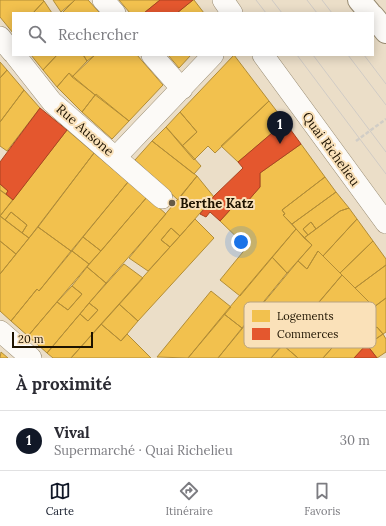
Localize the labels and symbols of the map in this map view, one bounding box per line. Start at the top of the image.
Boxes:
street label: Rue Ausone [53,100,117,160]
street label: Quai Richelieu [298,109,364,190]
pin: 1 [267,111,293,144]
place label: Berthe Katz [180,195,254,212]
marker: Berthe Katz [167,198,177,208]
your location [231,232,251,252]
legend [244,302,376,348]
text: Logements [277,309,334,323]
text: Commerces [277,327,338,341]
scale bar [12,330,93,349]

